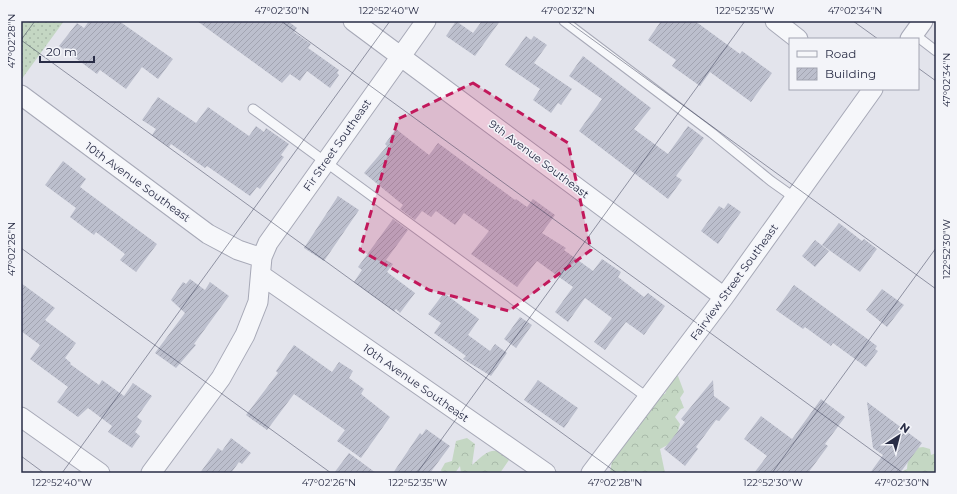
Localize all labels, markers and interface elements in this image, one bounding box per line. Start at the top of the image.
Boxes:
text: 47°02'30"N [255,4,309,17]
text: 122°52'40"W [359,4,419,17]
text: 47°02'32"N [541,4,595,17]
text: 122°52'35"W [716,4,774,17]
text: 47°02'34"N [828,4,882,17]
text: 47°02'28"N [5,14,18,68]
scale bar [40,38,94,64]
legend [789,38,919,90]
text: 20 m [46,44,77,59]
text: Road [825,46,856,61]
text: 47°02'34"N [940,53,953,107]
text: Building [825,66,876,81]
street label: Fir Street Southeast [300,96,374,194]
street label: 9th Avenue Southeast [486,117,592,202]
street label: 10th Avenue Southeast [83,139,194,225]
text: 122°52'30"W [940,219,953,279]
street label: Fairview Street Southeast [687,221,781,343]
text: 47°02'26"N [5,222,18,276]
street label: 10th Avenue Southeast [360,341,472,425]
north arrow [879,416,919,456]
text: N [897,420,913,436]
text: 122°52'40"W [32,476,92,489]
text: 47°02'26"N [302,476,356,489]
text: 122°52'35"W [389,476,447,489]
text: 47°02'28"N [588,476,642,489]
text: 122°52'30"W [743,476,803,489]
text: 47°02'30"N [875,476,929,489]

